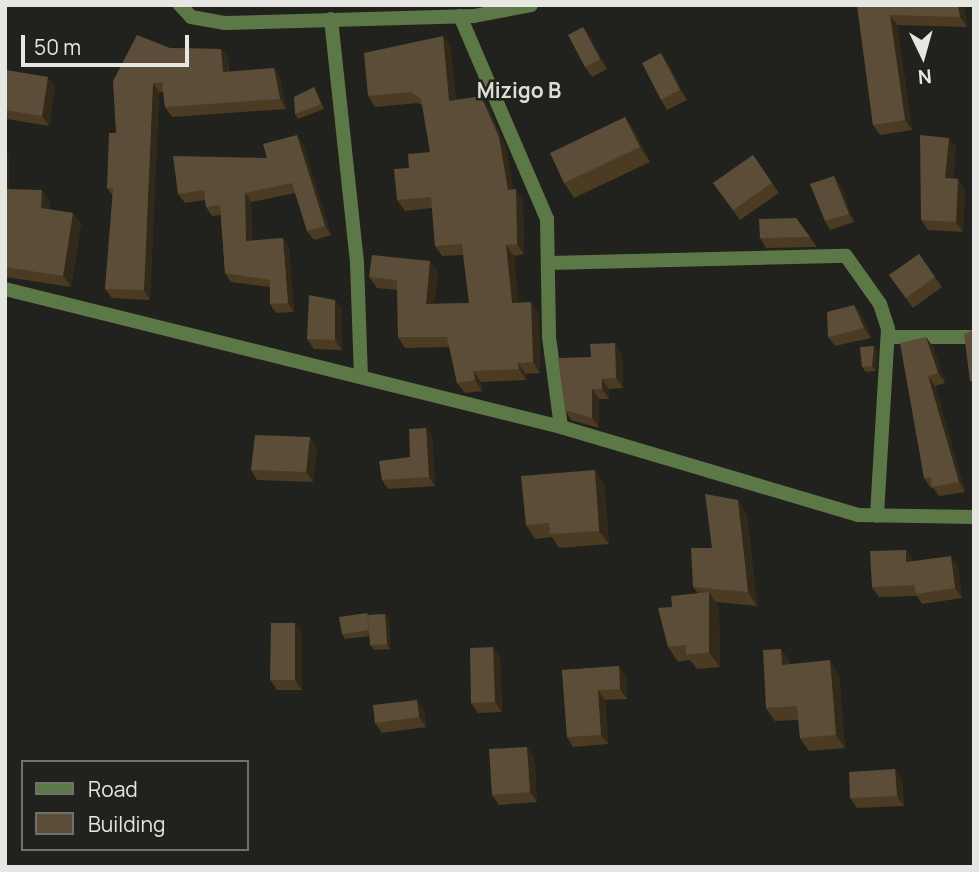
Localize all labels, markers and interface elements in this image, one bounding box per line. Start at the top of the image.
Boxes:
scale bar [24,21,192,65]
north arrow [888,21,958,91]
text: 50 m [34,33,81,61]
text: N [917,63,933,90]
district label: Mizigo B [477,77,561,103]
legend [21,760,248,851]
text: Road [88,775,138,803]
text: Building [88,810,165,838]

